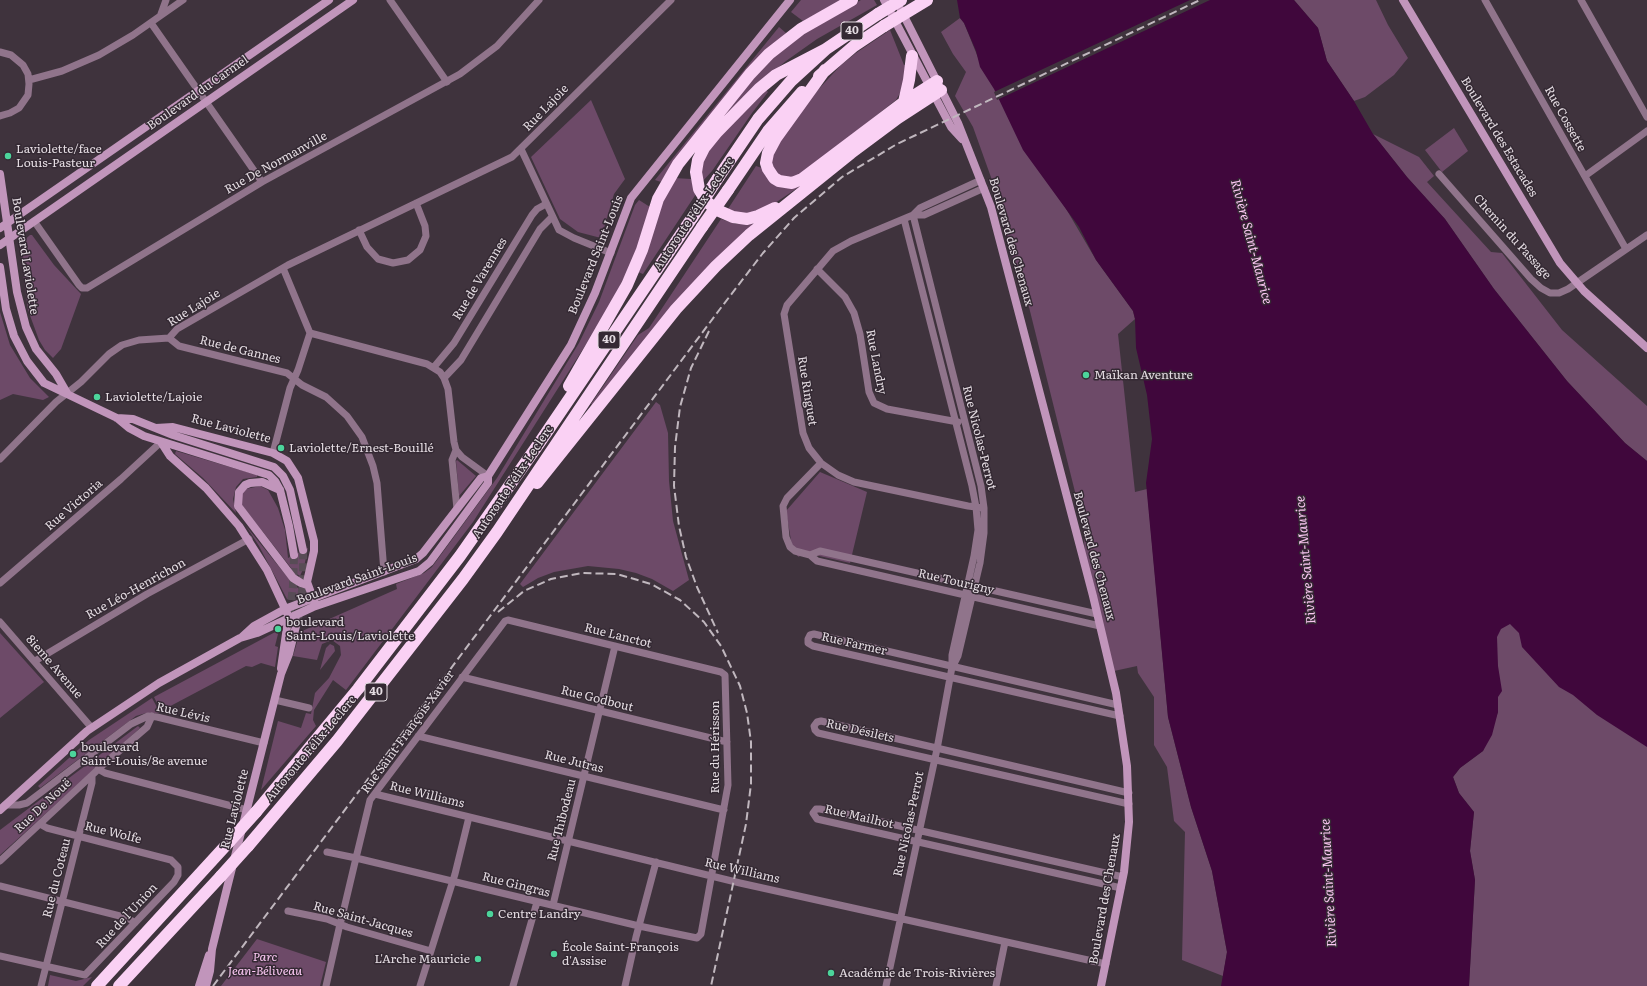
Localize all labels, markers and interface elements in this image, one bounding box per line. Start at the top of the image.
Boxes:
road number: 40 [841,22,863,40]
street label: Boulevard du Carmel [145,53,251,133]
street label: Boulevard des Estacades [1457,74,1541,200]
street label: Rue Lajoie [520,82,572,134]
street label: Rue Cossette [1541,84,1589,154]
street label: Rue De Normanville [222,129,330,197]
place label: Laviolette/face Louis-Pasteur [16,142,102,170]
marker: Laviolette/face Louis-Pasteur [3,151,13,161]
street label: Autoroute Félix-Leclerc [651,154,737,274]
street label: Boulevard des Chenaux [986,176,1036,308]
water label: Rivière Saint-Maurice [1227,178,1275,306]
street label: Chemin du Passage [1470,192,1554,282]
street label: Boulevard Saint-Louis [566,193,626,317]
street label: Boulevard Laviolette [9,196,41,316]
street label: Rue de Varennes [450,235,510,323]
street label: Rue Lajoie [165,286,223,330]
street label: Rue Landry [863,328,889,396]
road number: 40 [598,331,620,349]
street label: Rue de Gannes [198,333,282,367]
street label: Rue Ringuet [794,355,820,427]
place label: Maïkan Aventure [1094,368,1193,382]
marker: Maïkan Aventure [1081,370,1091,380]
street label: Rue Nicolas-Perrot [959,384,999,492]
place label: Laviolette/Lajoie [105,390,202,404]
marker: Laviolette/Lajoie [92,392,102,402]
street label: Rue Laviolette [190,411,272,447]
street label: Autoroute Félix-Leclerc [470,422,556,542]
place label: Laviolette/Ernest-Bouillé [289,441,434,455]
marker: Laviolette/Ernest-Bouillé [276,443,286,453]
street label: Rue Victoria [43,476,105,534]
street label: Boulevard des Chenaux [1070,490,1118,622]
water label: Rivière Saint-Maurice [1293,495,1319,625]
street label: Boulevard Saint-Louis [295,551,419,607]
street label: Rue Léo-Henrichon [84,556,188,622]
street label: Rue Tourigny [917,566,995,598]
place label: boulevard Saint-Louis/Laviolette [286,615,414,643]
street label: Rue Lanctot [583,621,653,651]
marker: boulevard Saint-Louis/Laviolette [273,624,283,634]
street label: Rue Farmer [820,629,888,659]
street label: 8ieme Avenue [23,632,85,702]
street label: Rue Saint-François-Xavier [358,667,458,797]
road number: 40 [365,683,387,701]
street label: Rue Godbout [559,683,635,715]
street label: Autoroute Félix-Leclerc [262,693,360,805]
street label: Rue Lévis [155,700,211,726]
street label: Rue du Hérisson [708,701,722,793]
street label: Rue Désilets [825,716,895,746]
place label: boulevard Saint-Louis/8e avenue [81,740,208,768]
street label: Rue Jutras [543,748,605,776]
marker: boulevard Saint-Louis/8e avenue [68,749,78,759]
street label: Rue Laviolette [218,768,252,850]
street label: Rue Nicolas-Perrot [891,770,927,878]
street label: Rue De Nouë [12,776,74,836]
street label: Rue Thibodeau [545,777,579,863]
street label: Rue Williams [388,779,466,811]
street label: Rue Mailhot [823,802,895,832]
water label: Rivière Saint-Maurice [1318,818,1340,948]
street label: Rue Wolfe [83,819,143,847]
street label: Boulevard des Chenaux [1086,832,1124,966]
street label: Rue du Coteau [40,837,74,919]
street label: Rue Williams [703,855,781,887]
street label: Rue Gingras [481,870,551,900]
street label: Rue de l'Union [93,881,161,951]
street label: Rue Saint-Jacques [311,899,415,941]
place label: Centre Landry [498,907,581,921]
marker: Centre Landry [485,909,495,919]
place label: École Saint-François d'Assise [562,940,679,968]
marker: École Saint-François d'Assise [549,949,559,959]
park label: Parc Jean-Béliveau [228,950,302,978]
place label: L'Arche Mauricie [374,952,470,966]
marker: L'Arche Mauricie [473,954,483,964]
place label: Académie de Trois-Rivières [839,966,995,980]
marker: Académie de Trois-Rivières [826,968,836,978]

